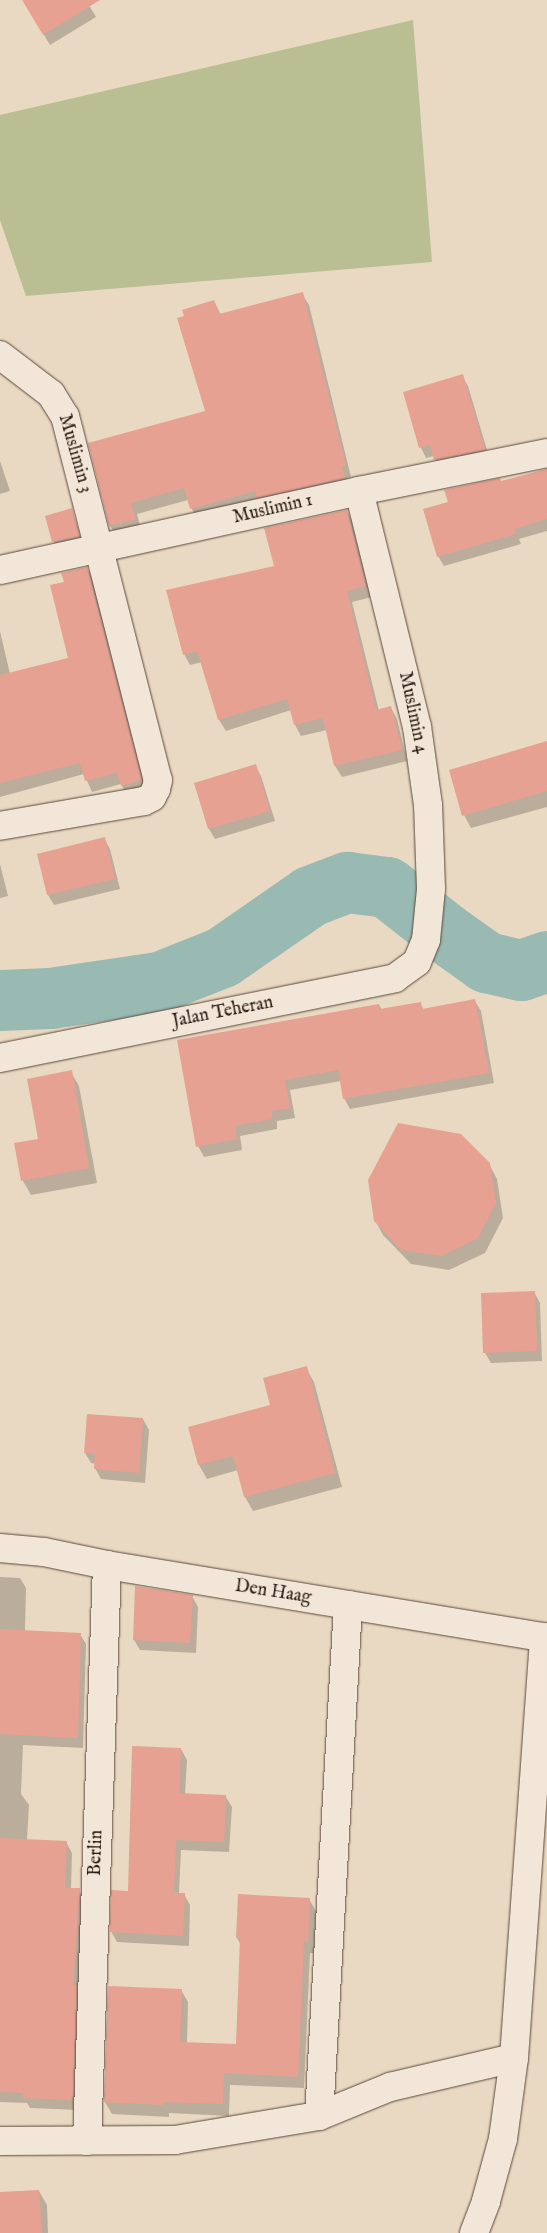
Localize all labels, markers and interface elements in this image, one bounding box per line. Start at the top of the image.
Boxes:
street label: Muslimin 3 [52,412,96,496]
street label: Muslimin 1 [231,490,315,530]
street label: Muslimin 4 [393,670,431,756]
street label: Jalan Teheran [171,993,275,1033]
street label: Den Haag [233,1576,313,1610]
street label: Berlin [85,1830,109,1876]

